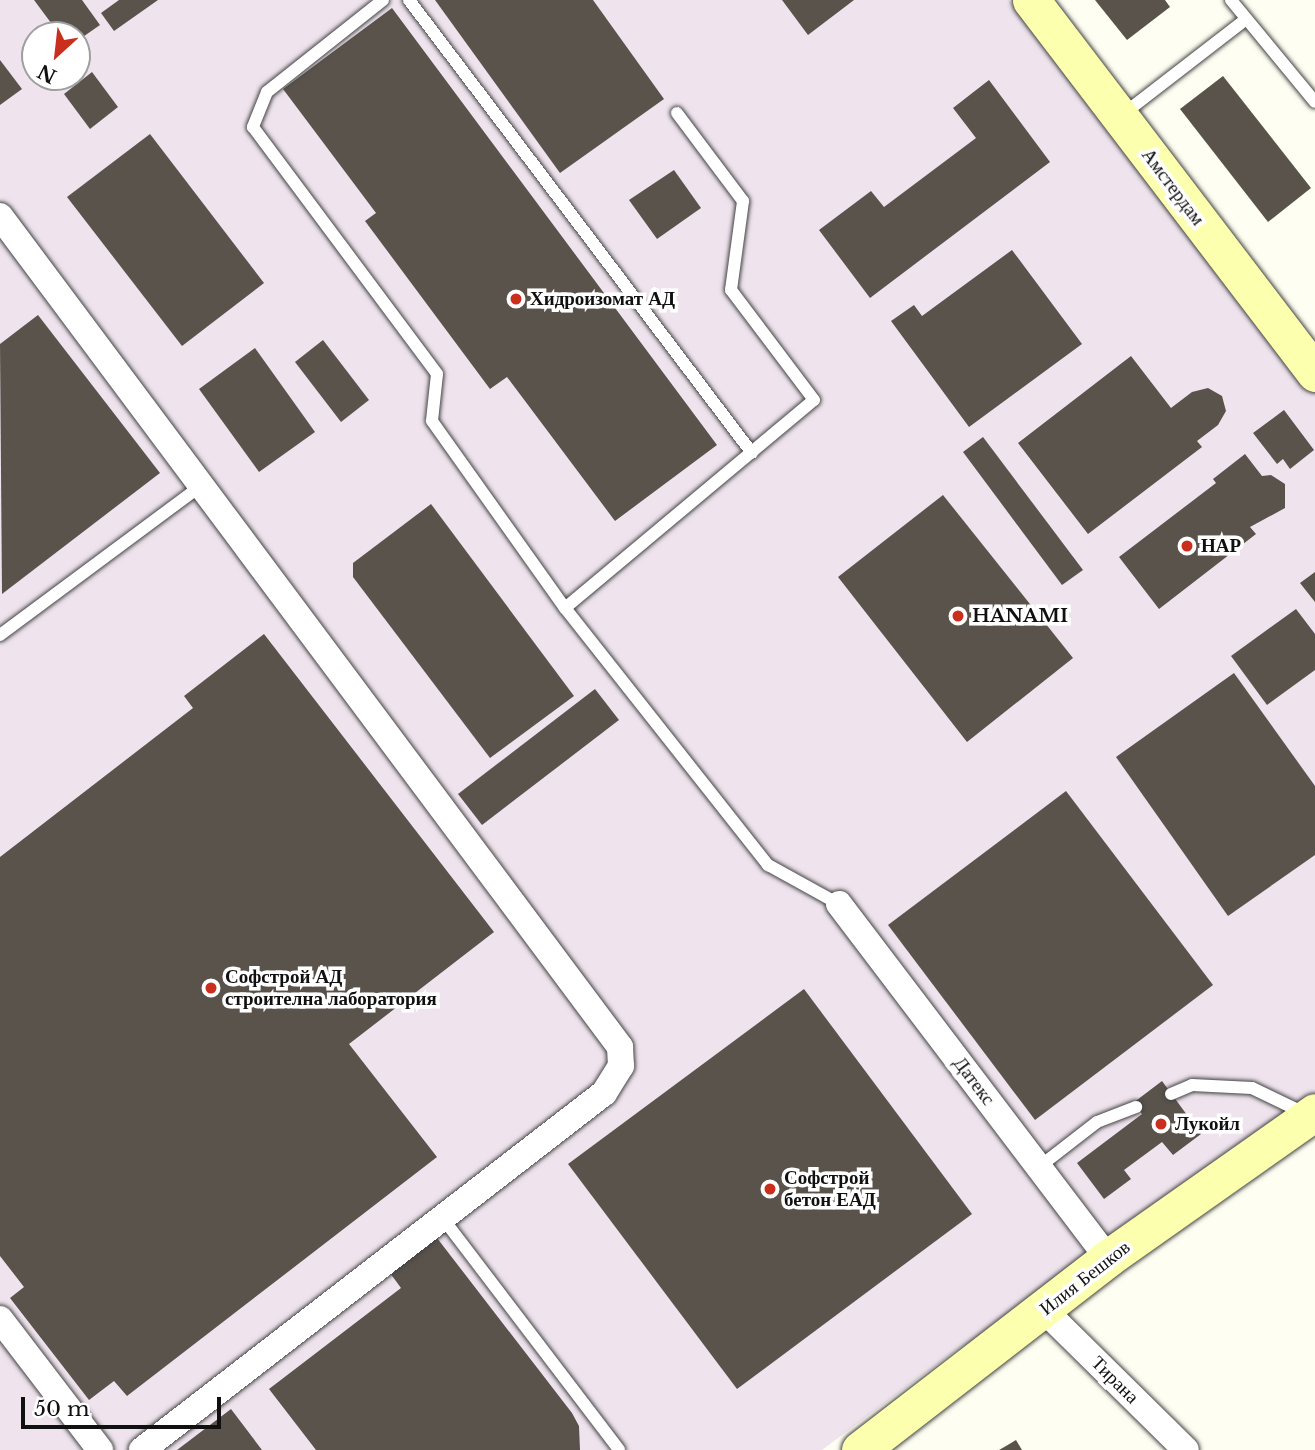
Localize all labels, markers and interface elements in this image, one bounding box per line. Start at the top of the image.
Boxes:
north arrow [21,21,91,91]
text: N [34,59,60,88]
street label: Амстердам [1137,144,1209,230]
place label: Хидроизомат АД [530,288,675,310]
marker: Хидроизомат АД [508,291,524,307]
place label: НАР [1201,535,1241,557]
marker: НАР [1179,538,1195,554]
place label: HANAMI [972,605,1068,627]
marker: HANAMI [950,608,966,624]
place label: Софстрой АД строителна лаборатория [225,966,437,1010]
marker: Софстрой АД строителна лаборатория [203,980,219,996]
street label: Датекс [948,1052,1000,1110]
place label: Лукойл [1175,1113,1240,1135]
marker: Лукойл [1153,1116,1169,1132]
place label: Софстрой бетон ЕАД [784,1167,876,1211]
marker: Софстрой бетон ЕАД [762,1181,778,1197]
street label: Илия Бешков [1035,1236,1135,1320]
street label: Тирана [1086,1351,1144,1409]
scale bar [24,1384,224,1428]
text: 50 m [34,1396,89,1422]

